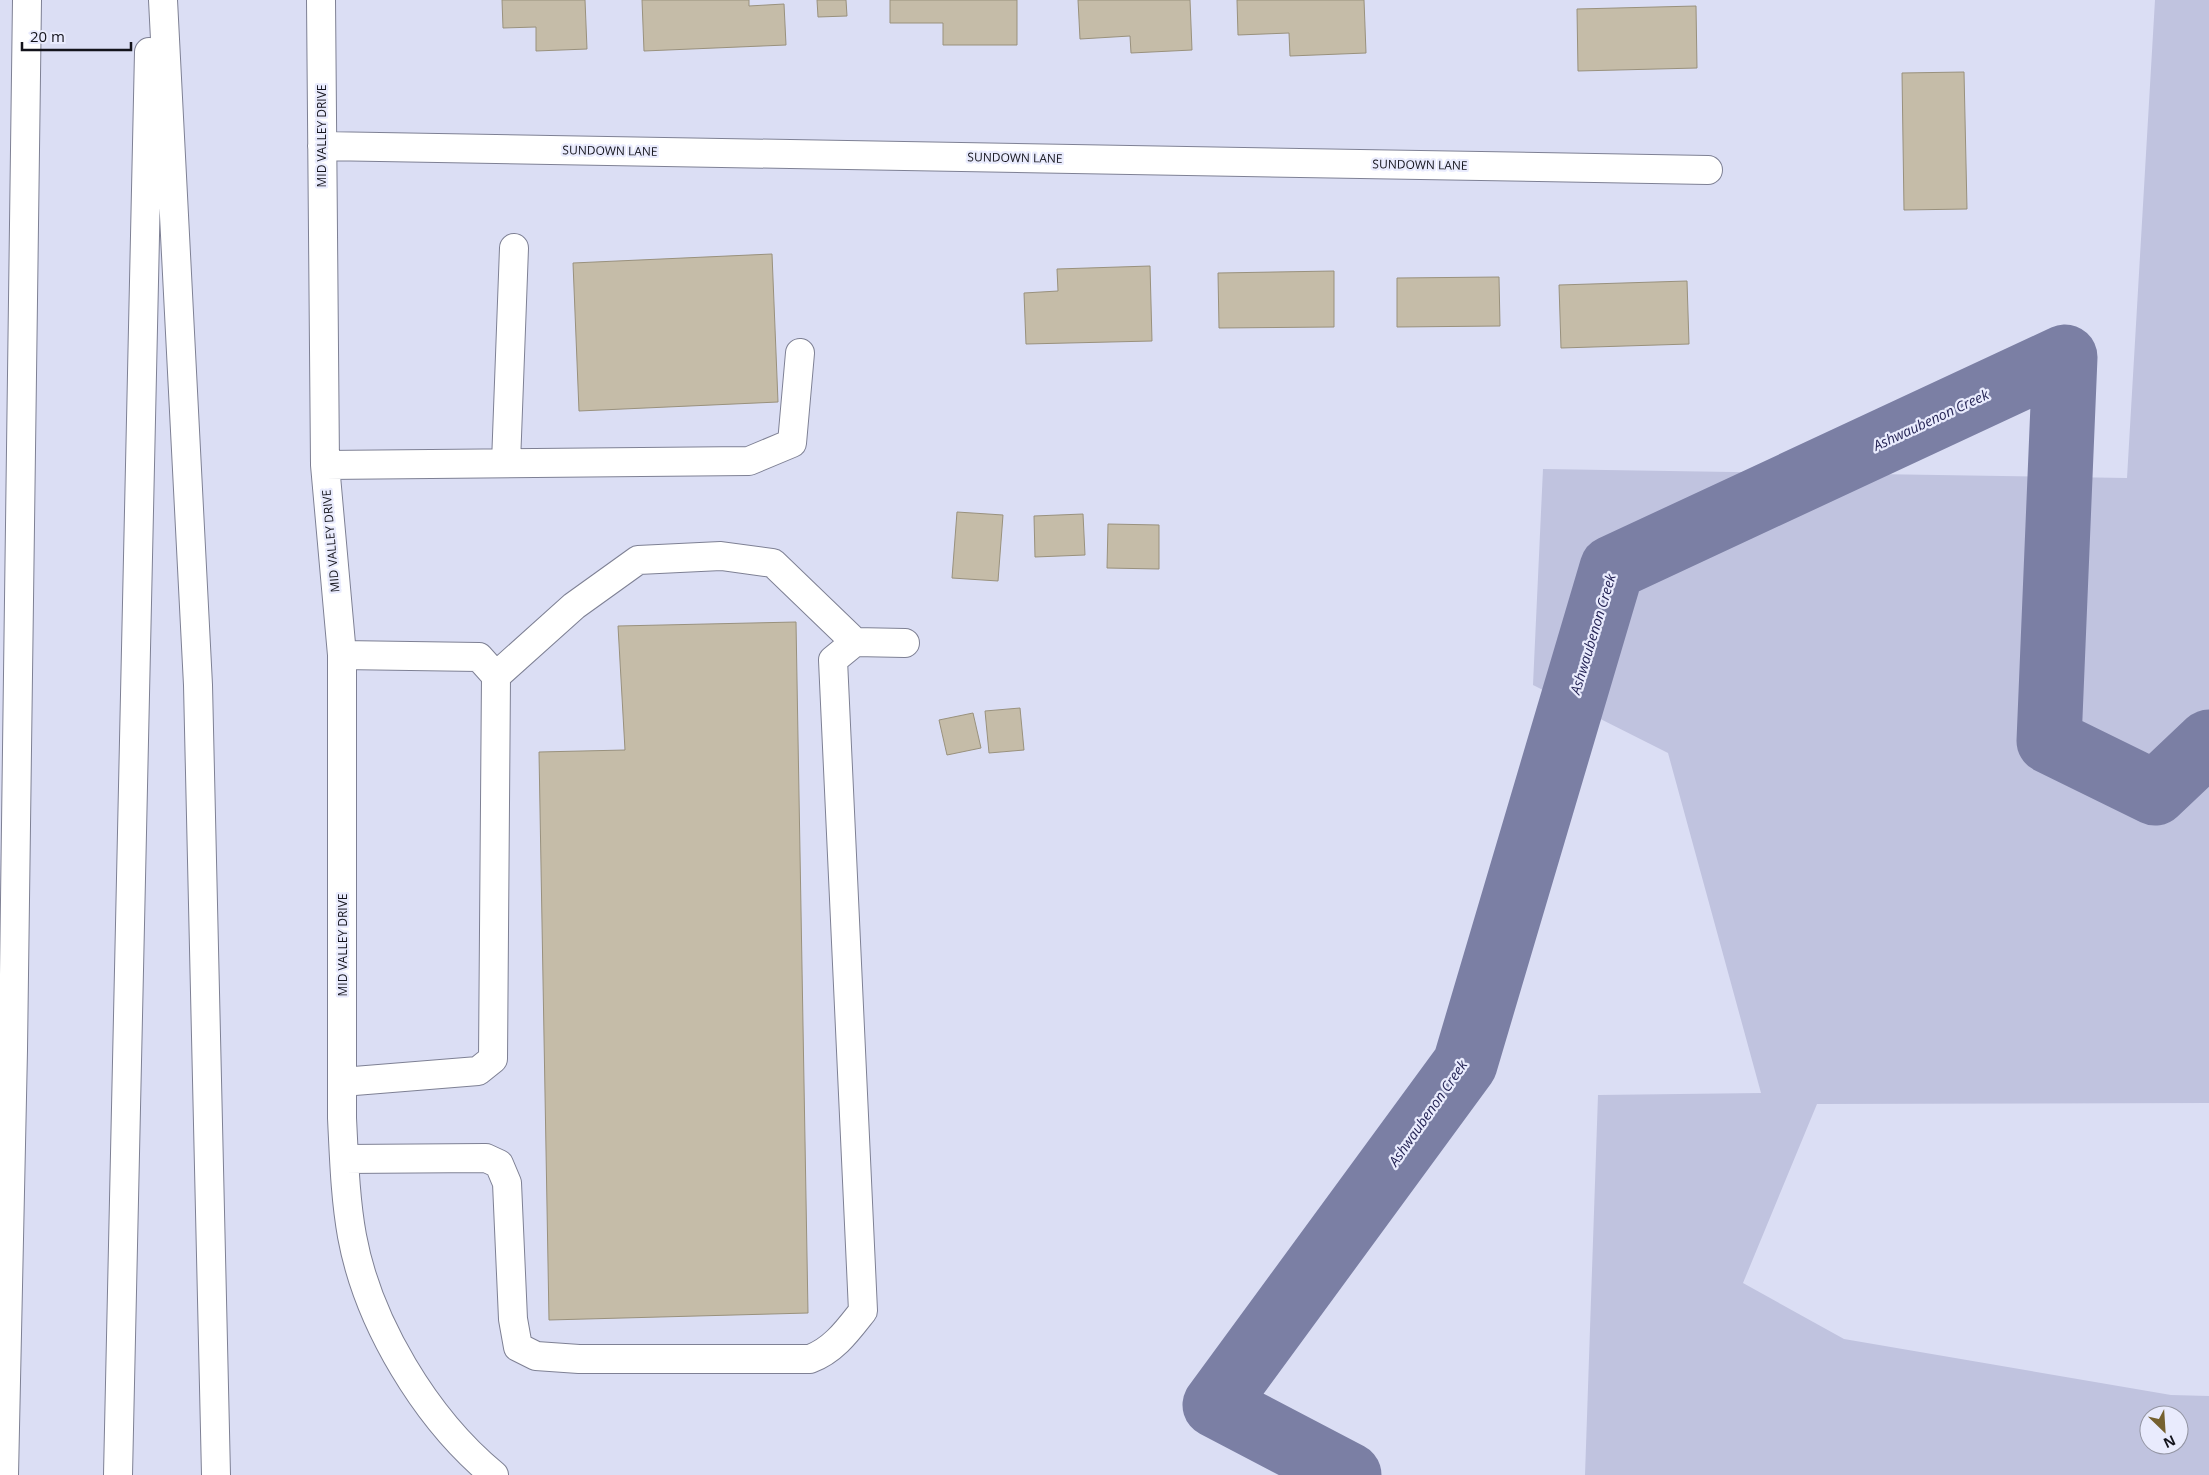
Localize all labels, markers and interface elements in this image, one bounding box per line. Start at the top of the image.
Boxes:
scale bar [22,20,131,52]
text: 20 m [30,26,65,46]
street label: MID VALLEY DRIVE [313,84,330,188]
street label: SUNDOWN LANE [562,141,658,160]
street label: SUNDOWN LANE [967,148,1063,167]
street label: SUNDOWN LANE [1372,155,1468,174]
water label: Ashwaubenon Creek [1869,384,1993,455]
street label: MID VALLEY DRIVE [318,489,343,593]
water label: Ashwaubenon Creek [1565,570,1620,697]
street label: MID VALLEY DRIVE [334,893,351,997]
water label: Ashwaubenon Creek [1383,1055,1472,1170]
north arrow [2139,1405,2189,1455]
text: N [2161,1431,2179,1453]

